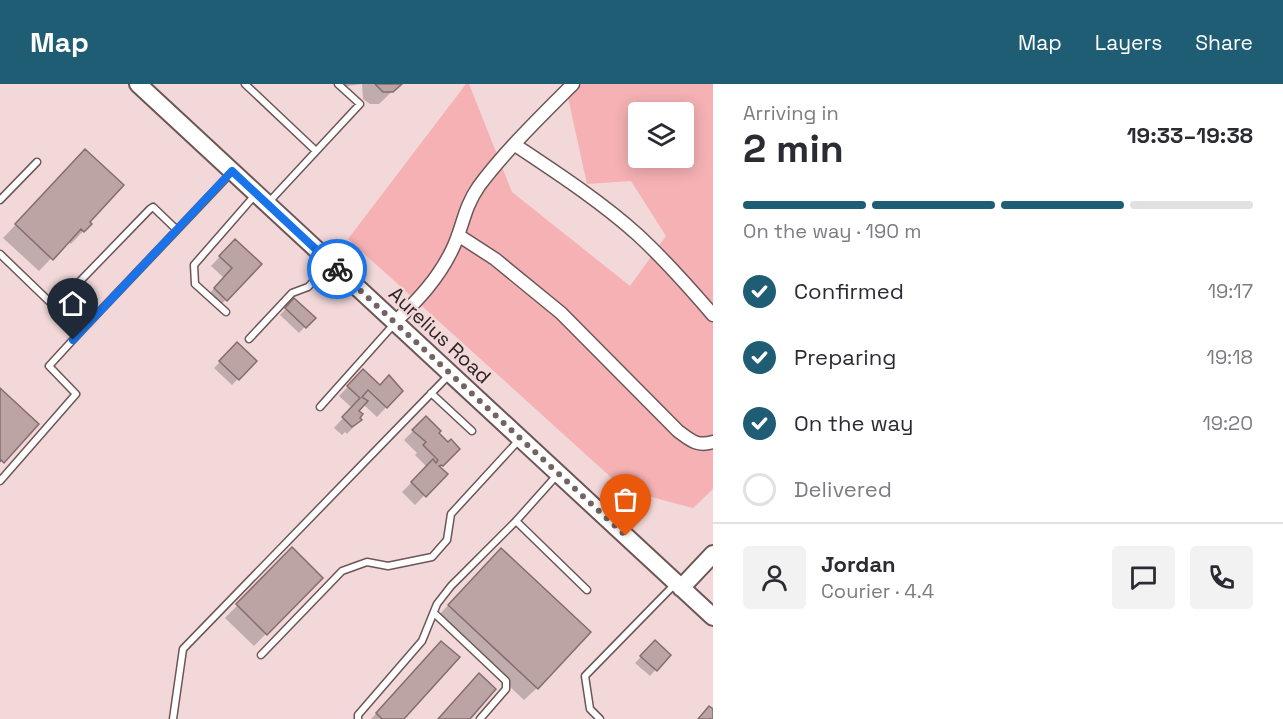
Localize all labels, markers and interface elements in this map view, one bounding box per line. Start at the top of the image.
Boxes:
text: Map [30,24,89,60]
text: Map [1018,29,1062,56]
text: Layers [1095,29,1162,56]
text: Share [1195,29,1253,56]
text: Arriving in [743,100,839,126]
map controls [628,102,694,168]
button: layers [628,102,694,168]
text: 19:33–19:38 [1127,121,1253,149]
text: 2 min [743,124,844,173]
text: On the way · 190 m [743,218,921,244]
courier [307,239,367,299]
icon: bike [321,253,354,286]
icon: check [743,275,776,308]
text: Confirmed [794,277,904,305]
pin [47,278,98,340]
text: 19:17 [1208,278,1253,304]
street label: Aurelius Road [383,281,497,389]
icon: home [56,287,89,320]
icon: check [743,341,776,374]
text: Preparing [794,343,896,371]
text: 19:18 [1207,344,1253,370]
icon: check [743,407,776,440]
text: On the way [794,409,913,437]
text: 19:20 [1202,410,1253,436]
pin [600,474,651,536]
text: Delivered [794,475,892,503]
icon: bag [609,483,642,516]
button: person [743,546,806,609]
button: chat [1112,546,1175,609]
button: phone [1190,546,1253,609]
text: Jordan [821,550,896,578]
text: Courier · 4.4 [821,578,934,604]

